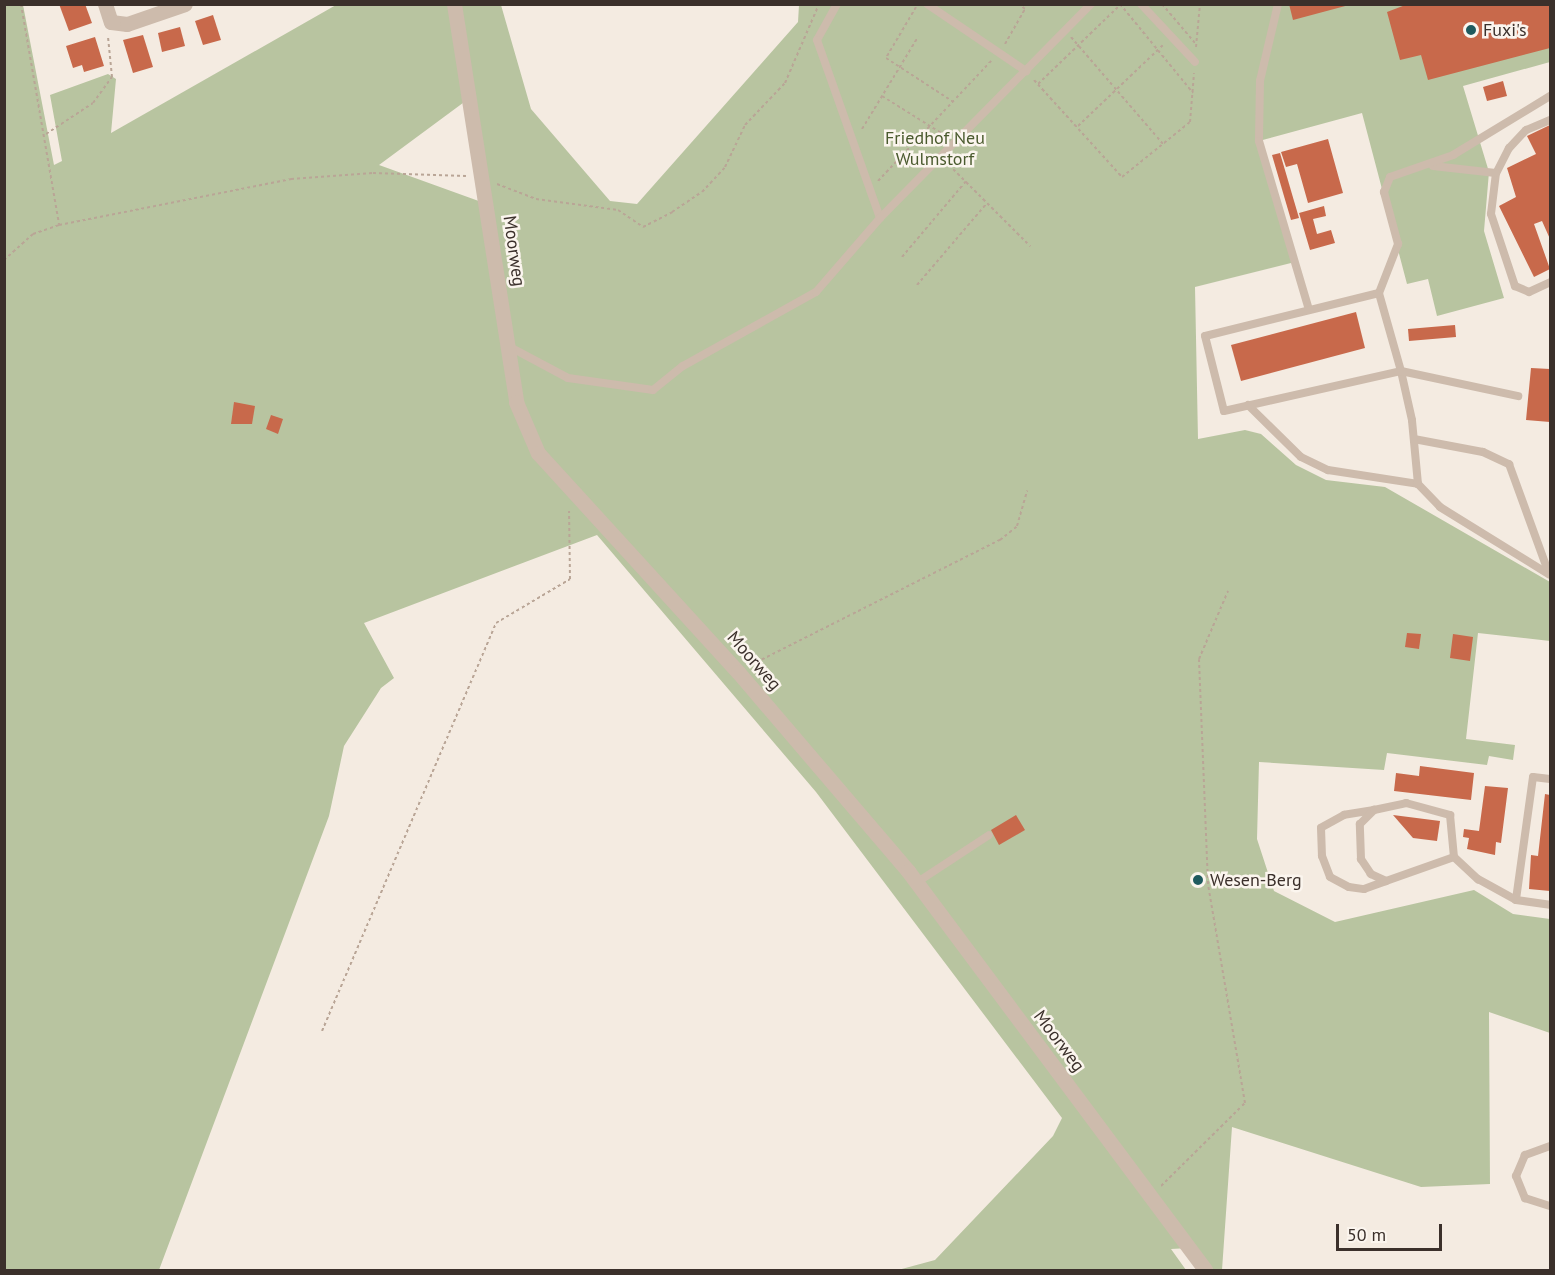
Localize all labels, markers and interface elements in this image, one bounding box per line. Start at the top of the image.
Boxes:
place label: Fuxi's [1483,19,1526,41]
marker: Fuxi's [1464,23,1478,37]
park label: Friedhof Neu Wulmstorf [885,128,985,170]
street label: Moorweg [498,214,530,288]
street label: Moorweg [722,627,786,695]
place label: Wesen-Berg [1210,869,1302,891]
marker: Wesen-Berg [1191,873,1205,887]
street label: Moorweg [1029,1006,1089,1076]
scale bar [1339,1212,1446,1250]
text: 50 m [1347,1223,1386,1246]

